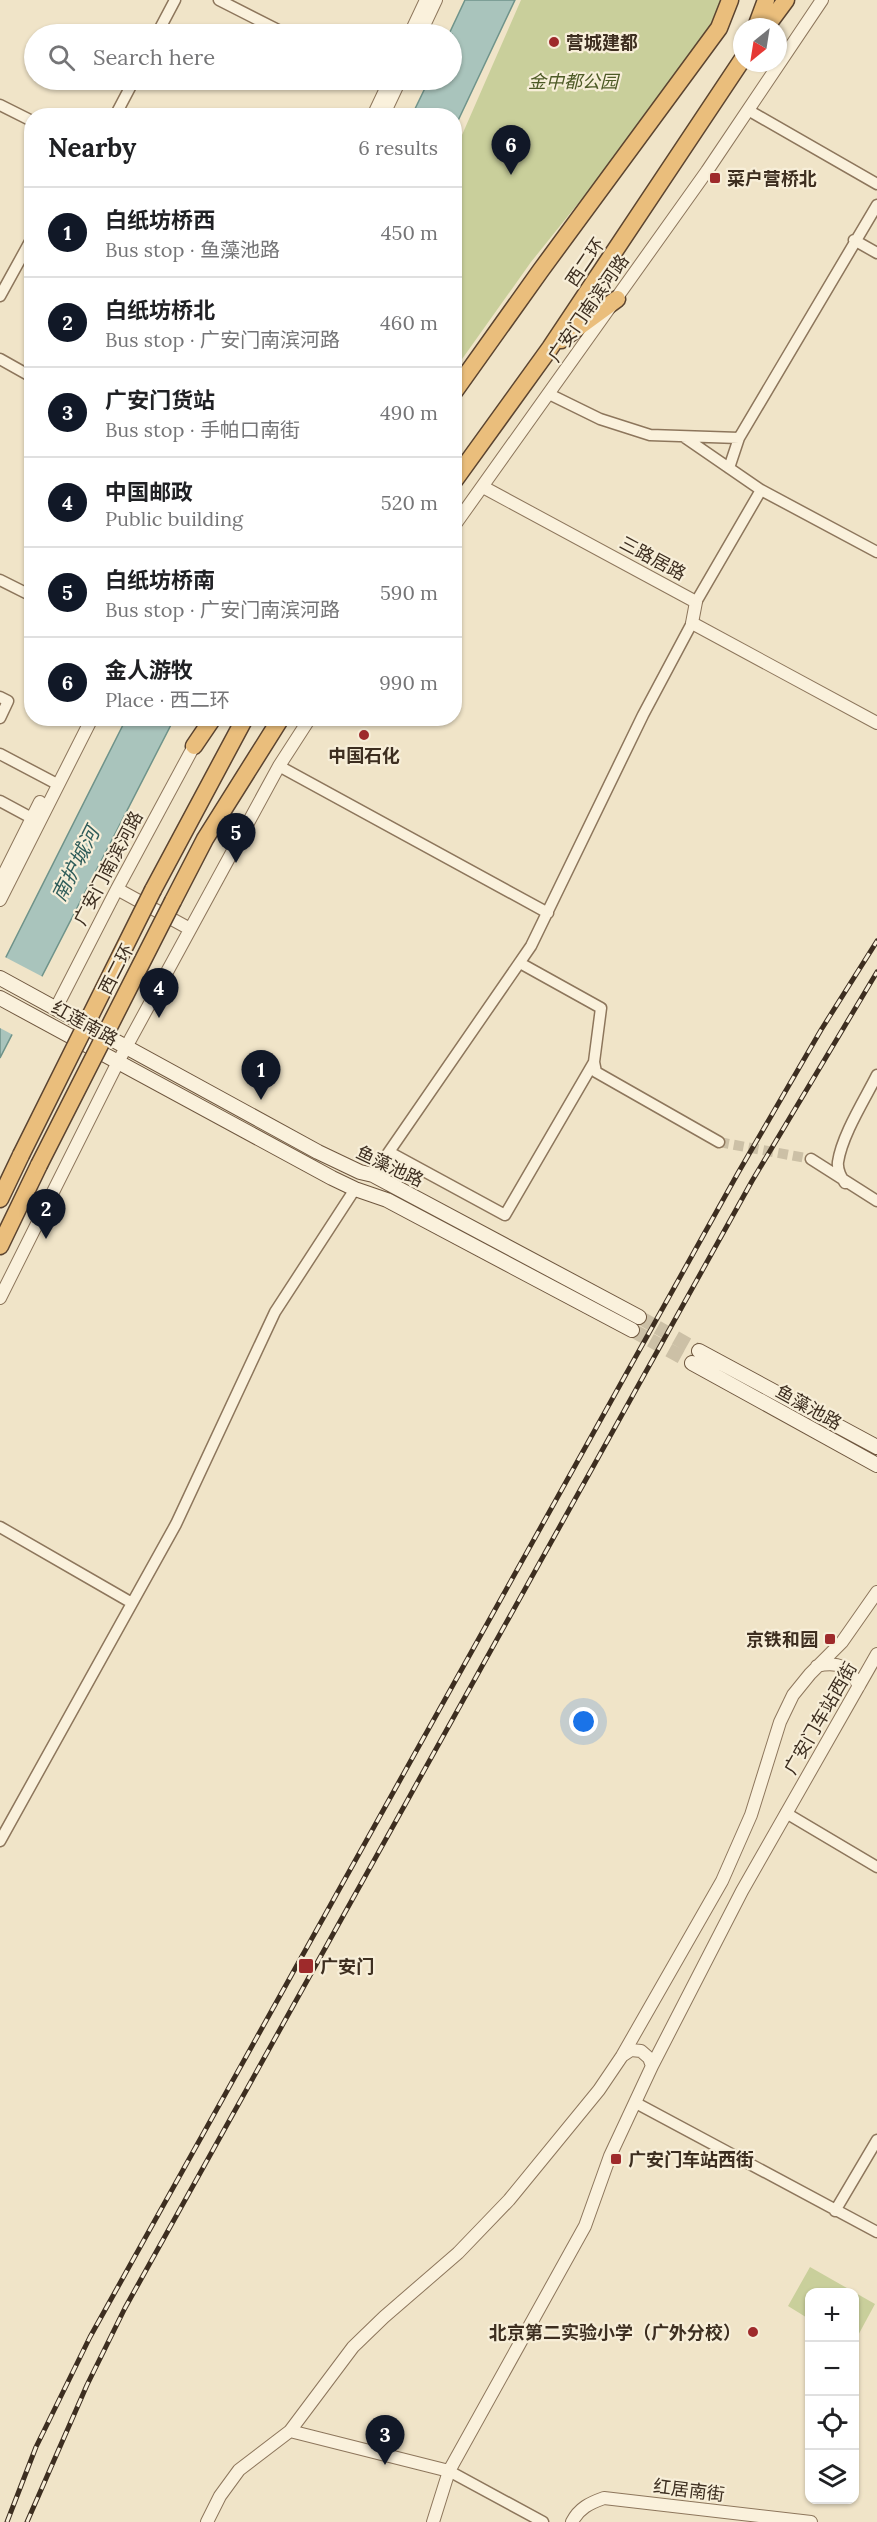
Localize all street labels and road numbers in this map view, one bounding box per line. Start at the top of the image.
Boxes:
street label: 西二环 [560,233,610,291]
street label: 广安门南滨河路 [542,250,634,366]
street label: 三路居路 [616,531,690,585]
street label: 广安门南滨河路 [68,807,148,929]
street label: 西二环 [93,940,139,998]
street label: 红莲南路 [48,995,122,1051]
street label: 鱼藻池路 [353,1140,427,1192]
street label: 鱼藻池路 [772,1379,846,1435]
street label: 广安门车站西街 [779,1658,861,1778]
street label: 红居南街 [652,2474,726,2506]

